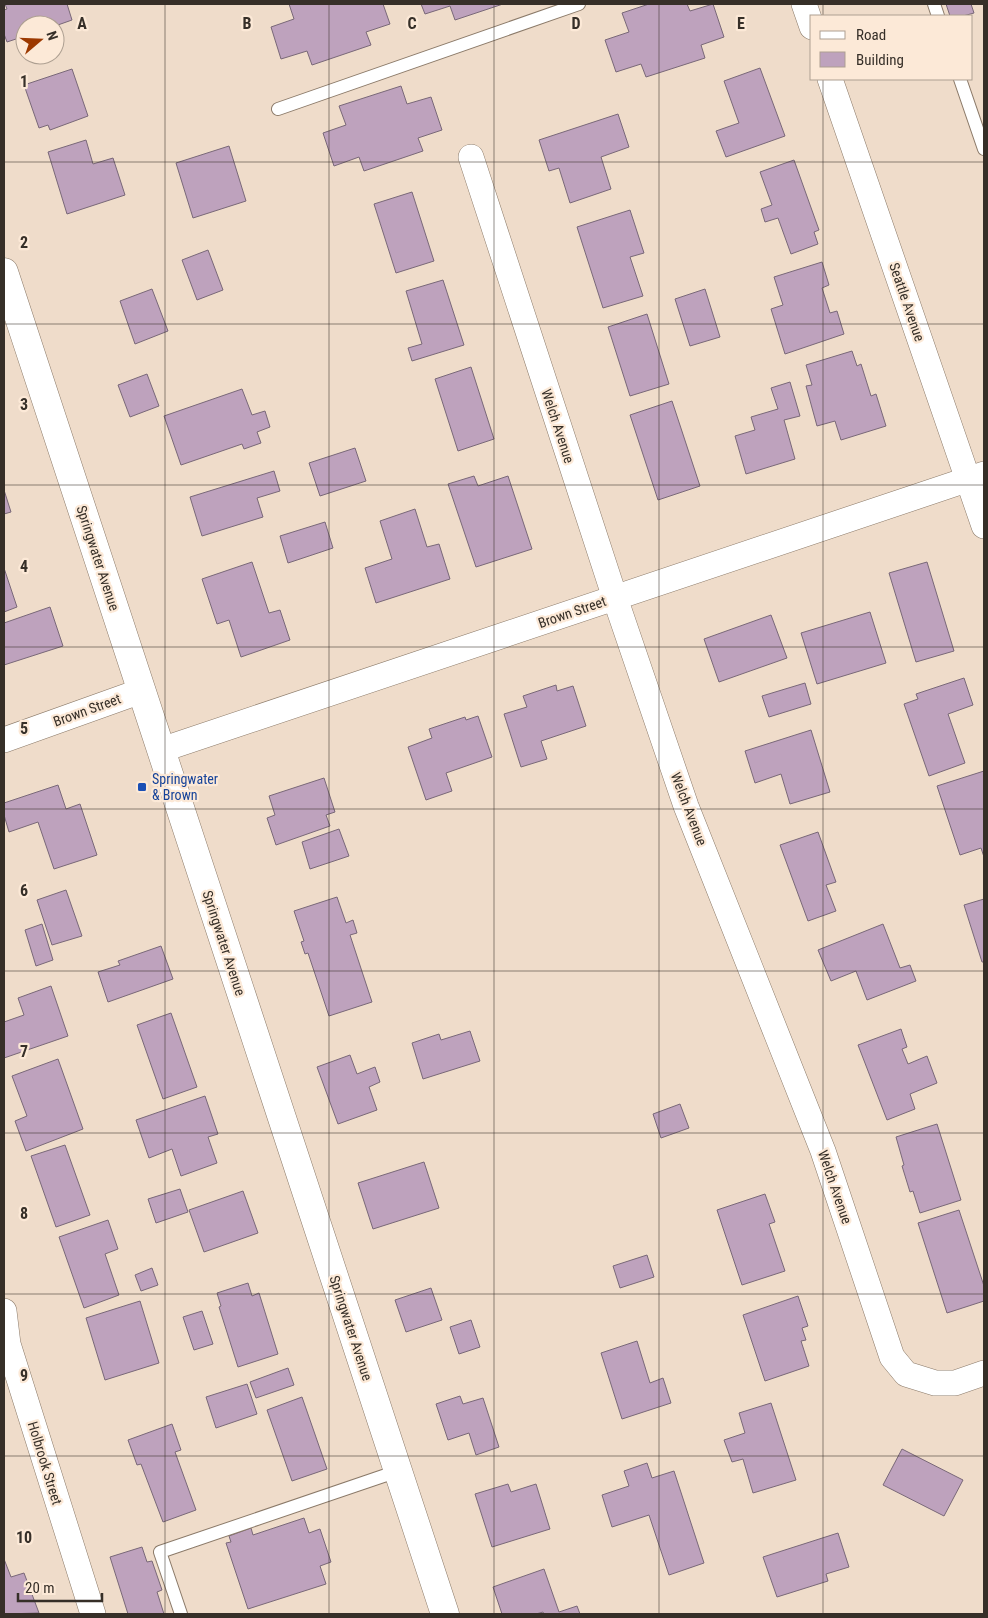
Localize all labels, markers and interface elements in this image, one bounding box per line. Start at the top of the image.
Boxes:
text: A [77,14,87,33]
text: B [243,14,252,33]
text: C [407,14,417,33]
text: D [571,14,581,33]
text: E [737,14,745,33]
north arrow [15,15,65,65]
legend [810,15,973,80]
text: Road [856,26,886,44]
text: N [43,29,61,42]
text: Building [856,51,904,69]
text: 1 [20,72,28,91]
text: 2 [20,233,28,252]
street label: Seattle Avenue [886,261,928,344]
street label: Welch Avenue [538,387,578,465]
text: 3 [20,395,28,414]
street label: Springwater Avenue [73,503,123,613]
text: 4 [20,557,28,576]
street label: Brown Street [536,593,608,631]
street label: Brown Street [51,690,123,730]
text: 5 [20,719,28,738]
street label: Welch Avenue [668,770,710,848]
place label: Springwater & Brown [152,771,218,803]
marker: Springwater & Brown [136,781,148,793]
text: 6 [20,881,28,900]
street label: Springwater Avenue [199,888,249,998]
text: 7 [20,1042,28,1061]
street label: Welch Avenue [815,1148,855,1226]
text: 8 [20,1204,28,1223]
street label: Springwater Avenue [326,1273,376,1383]
text: 9 [20,1366,28,1385]
street label: Holbrook Street [25,1419,65,1507]
text: 10 [16,1528,32,1547]
scale bar [18,1570,101,1602]
text: 20 m [25,1579,55,1597]

